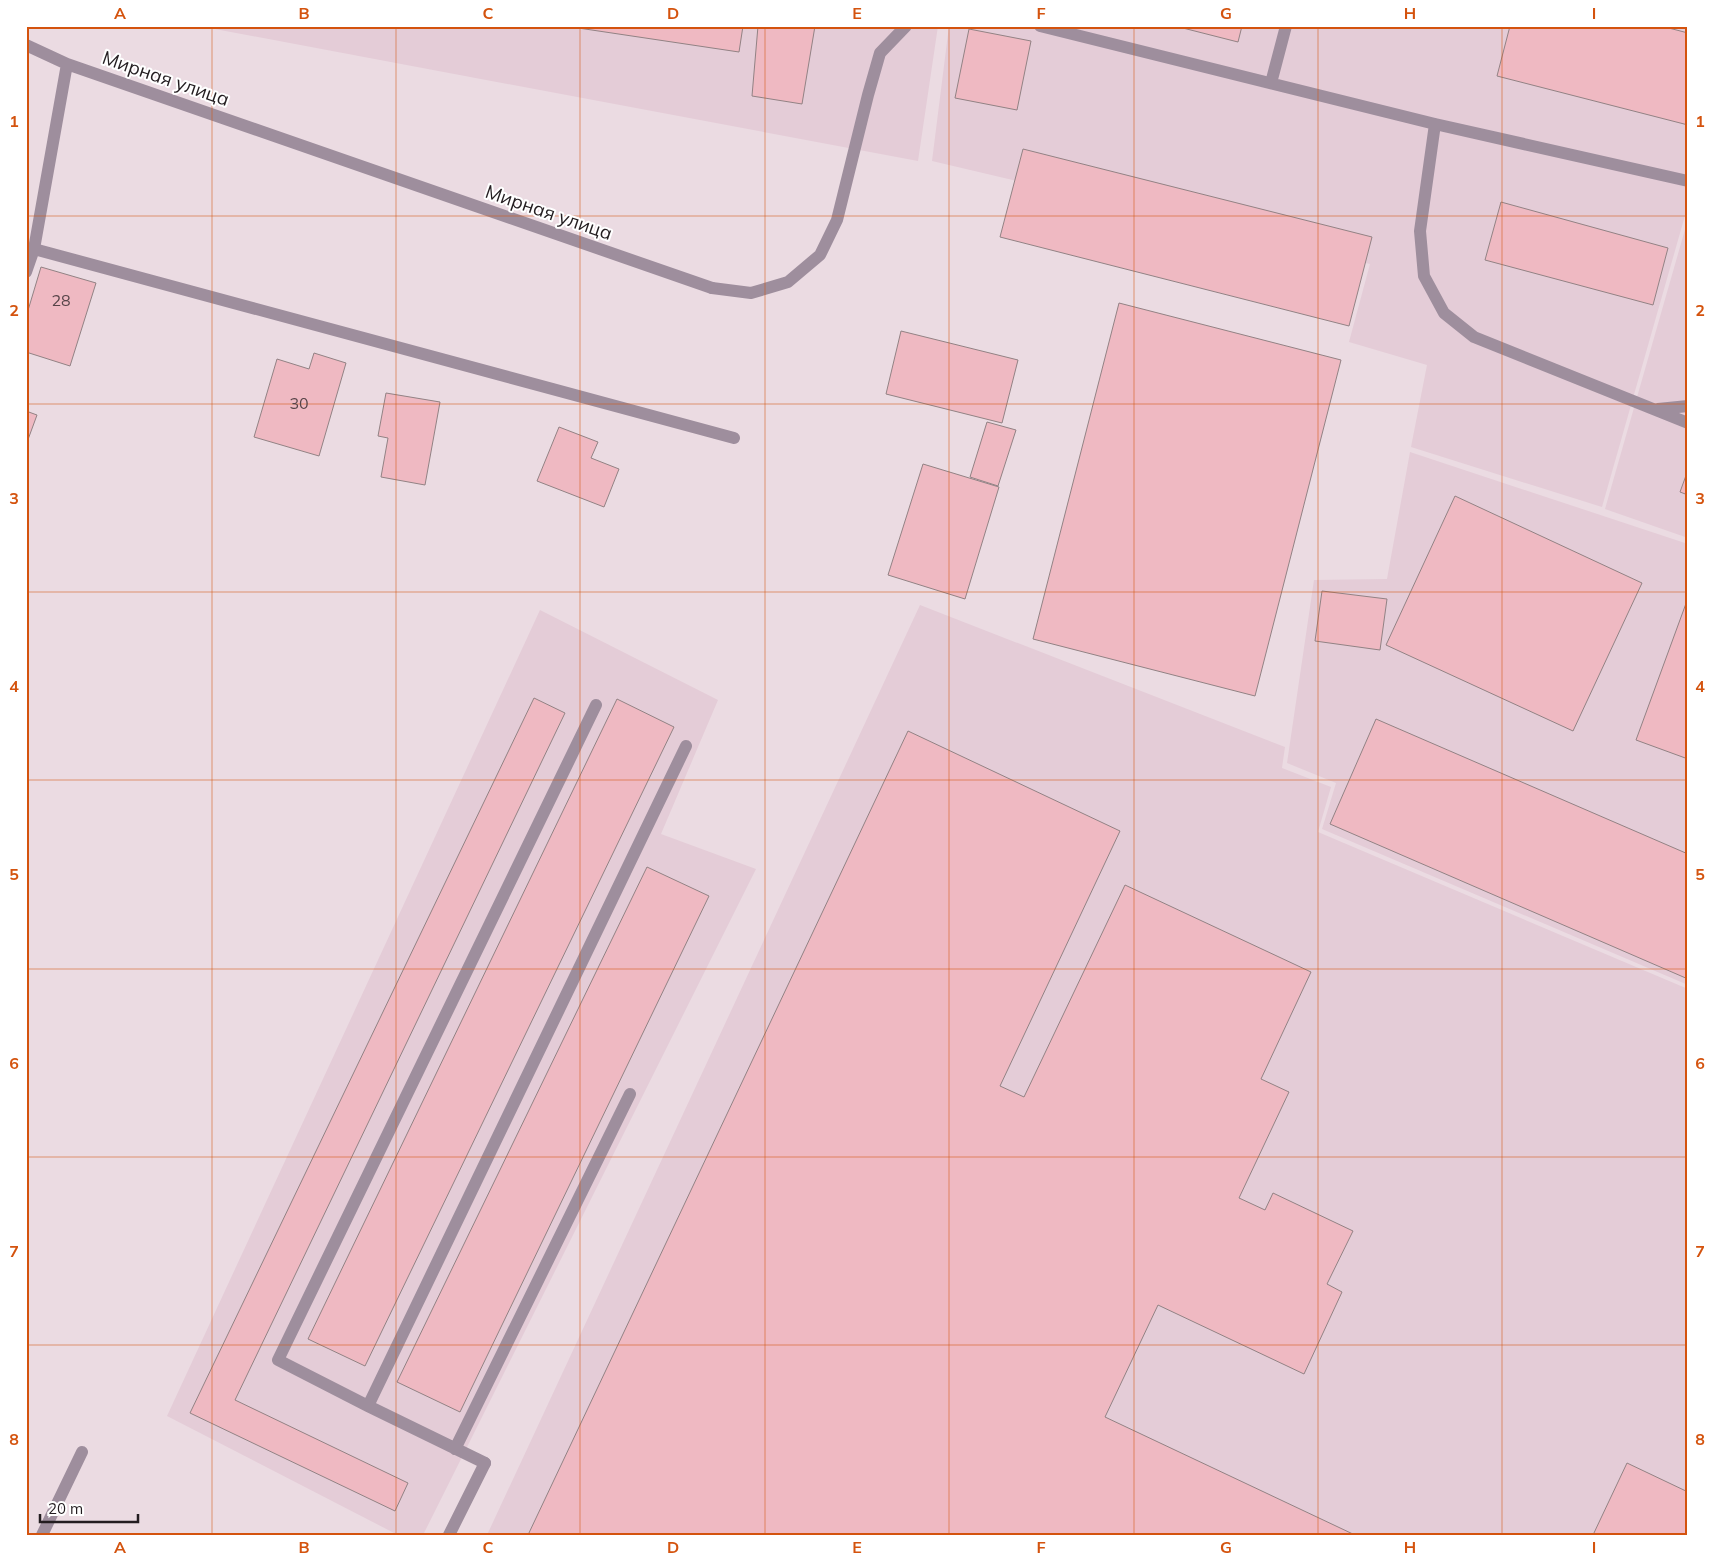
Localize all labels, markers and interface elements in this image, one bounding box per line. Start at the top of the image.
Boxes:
text: A [114,3,126,23]
text: B [298,3,310,23]
text: C [483,3,494,23]
text: D [667,3,679,23]
text: E [852,3,862,23]
text: F [1036,3,1046,23]
text: G [1220,3,1232,23]
text: H [1404,3,1416,23]
text: I [1592,3,1596,23]
street label: Мирная улица [99,45,233,111]
text: 1 [9,111,19,131]
text: 1 [1695,111,1705,131]
street label: Мирная улица [482,179,616,245]
house number: 28 [51,290,71,310]
text: 2 [9,300,19,320]
text: 2 [1695,300,1705,320]
house number: 30 [289,393,309,413]
text: 3 [9,488,19,508]
text: 3 [1695,488,1705,508]
text: 4 [9,676,19,696]
text: 4 [1695,676,1705,696]
text: 5 [9,864,19,884]
text: 5 [1695,864,1705,884]
text: 6 [9,1053,19,1073]
text: 6 [1695,1053,1705,1073]
text: 7 [9,1241,19,1261]
text: 7 [1695,1241,1705,1261]
text: 8 [9,1429,19,1449]
text: 8 [1695,1429,1705,1449]
scale bar [40,1491,138,1523]
text: 20 m [48,1499,83,1518]
text: A [114,1537,126,1557]
text: B [298,1537,310,1557]
text: C [483,1537,494,1557]
text: D [667,1537,679,1557]
text: E [852,1537,862,1557]
text: F [1036,1537,1046,1557]
text: G [1220,1537,1232,1557]
text: H [1404,1537,1416,1557]
text: I [1592,1537,1596,1557]

